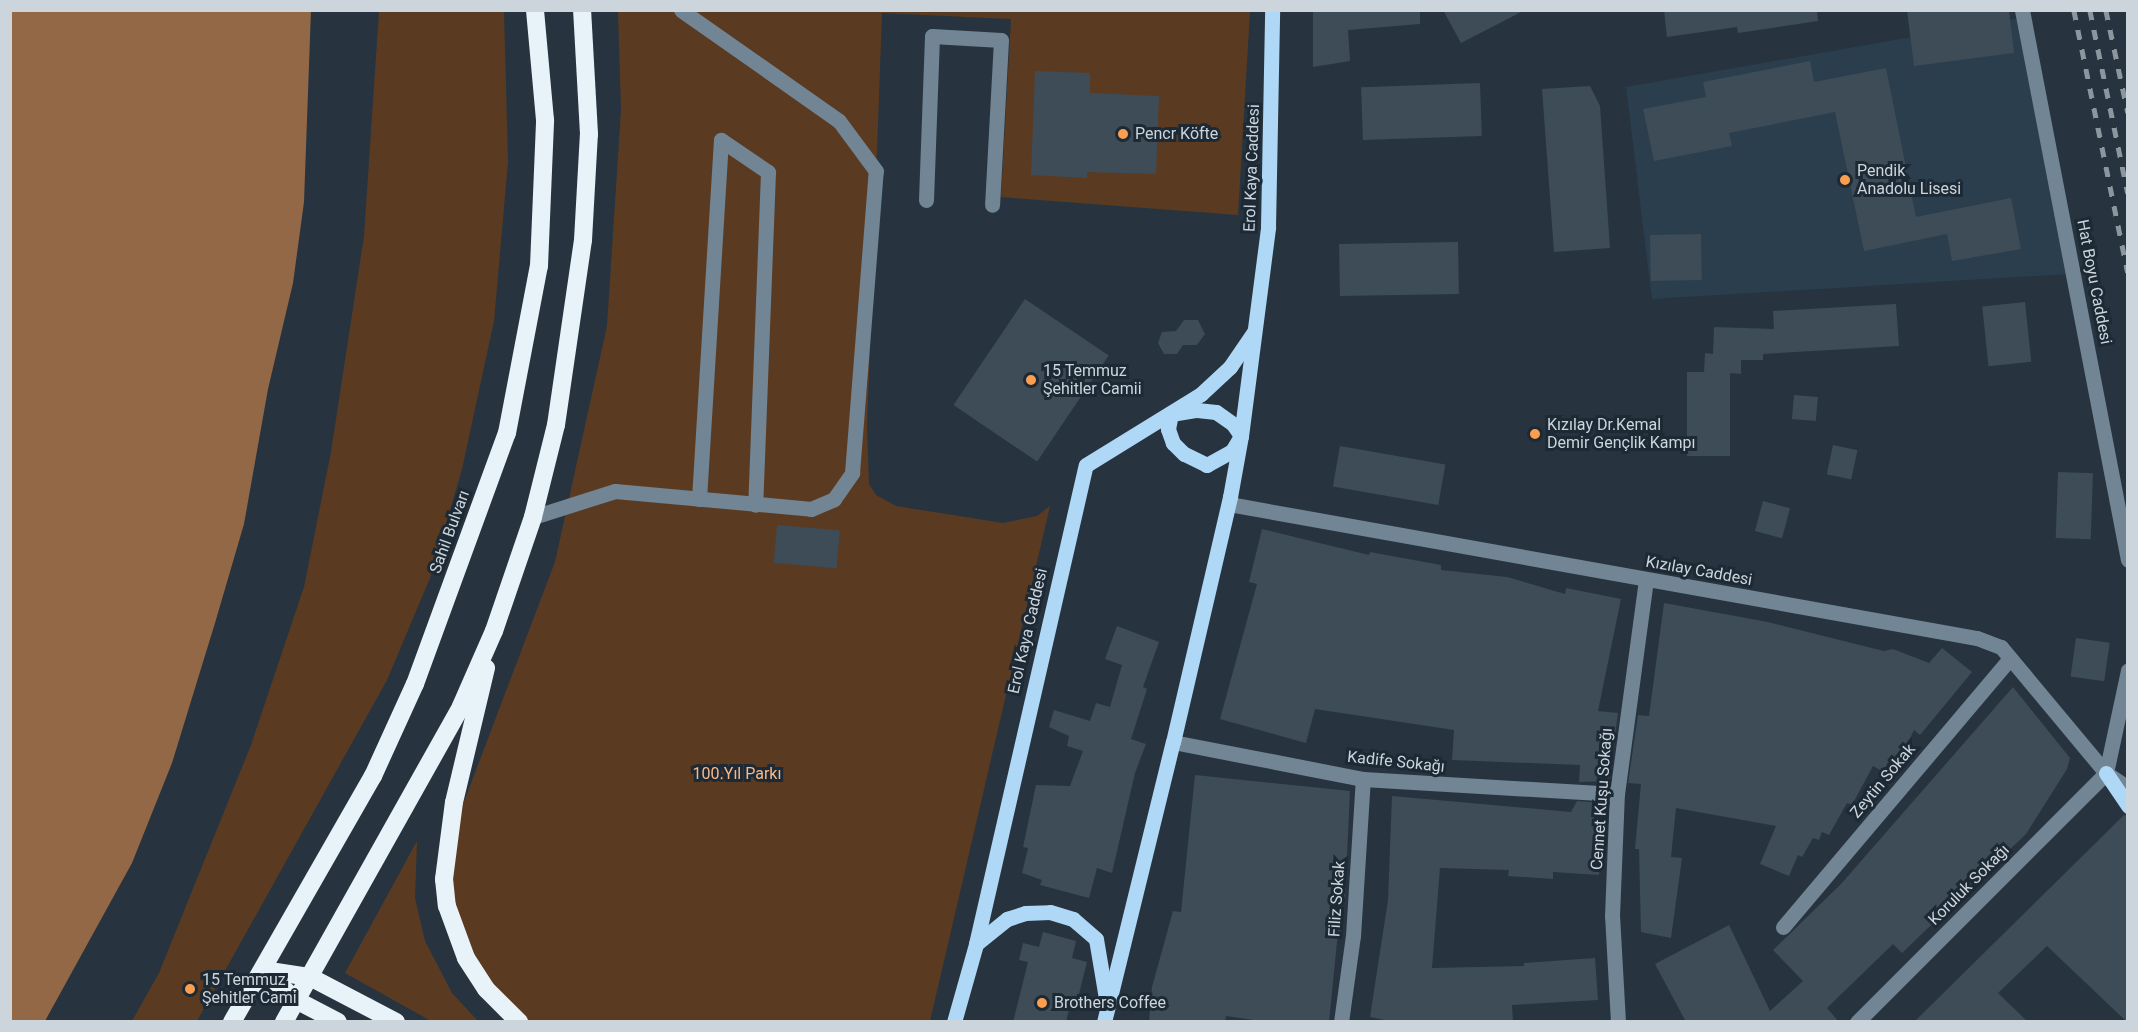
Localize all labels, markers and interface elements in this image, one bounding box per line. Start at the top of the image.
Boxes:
street label: Erol Kaya Caddesi [1240,104,1264,232]
place label: Pencr Köfte [1135,124,1218,144]
marker: Pencr Köfte [1116,127,1130,141]
place label: Pendik Anadolu Lisesi [1857,161,1961,199]
marker: Pendik Anadolu Lisesi [1838,173,1852,187]
street label: Hat Boyu Caddesi [2073,218,2115,346]
place label: 15 Temmuz Şehitler Camii [1043,361,1142,399]
marker: 15 Temmuz Şehitler Camii [1024,373,1038,387]
place label: Kızılay Dr.Kemal Demir Gençlik Kampı [1547,415,1695,453]
marker: Kızılay Dr.Kemal Demir Gençlik Kampı [1528,427,1542,441]
street label: Sahil Bulvarı [426,488,474,576]
street label: Kızılay Caddesi [1644,552,1754,590]
street label: Erol Kaya Caddesi [1004,567,1052,695]
street label: Cennet Kuşu Sokağı [1587,727,1617,871]
street label: Zeytin Sokak [1846,740,1920,822]
street label: Kadife Sokağı [1346,747,1446,777]
park label: 100.Yıl Parkı [693,764,781,784]
street label: Koruluk Sokağı [1925,841,2013,929]
street label: Filiz Sokak [1325,860,1349,938]
place label: 15 Temmuz Şehitler Cami [202,970,297,1008]
marker: 15 Temmuz Şehitler Cami [183,982,197,996]
place label: Brothers Coffee [1054,993,1166,1013]
marker: Brothers Coffee [1035,996,1049,1010]

